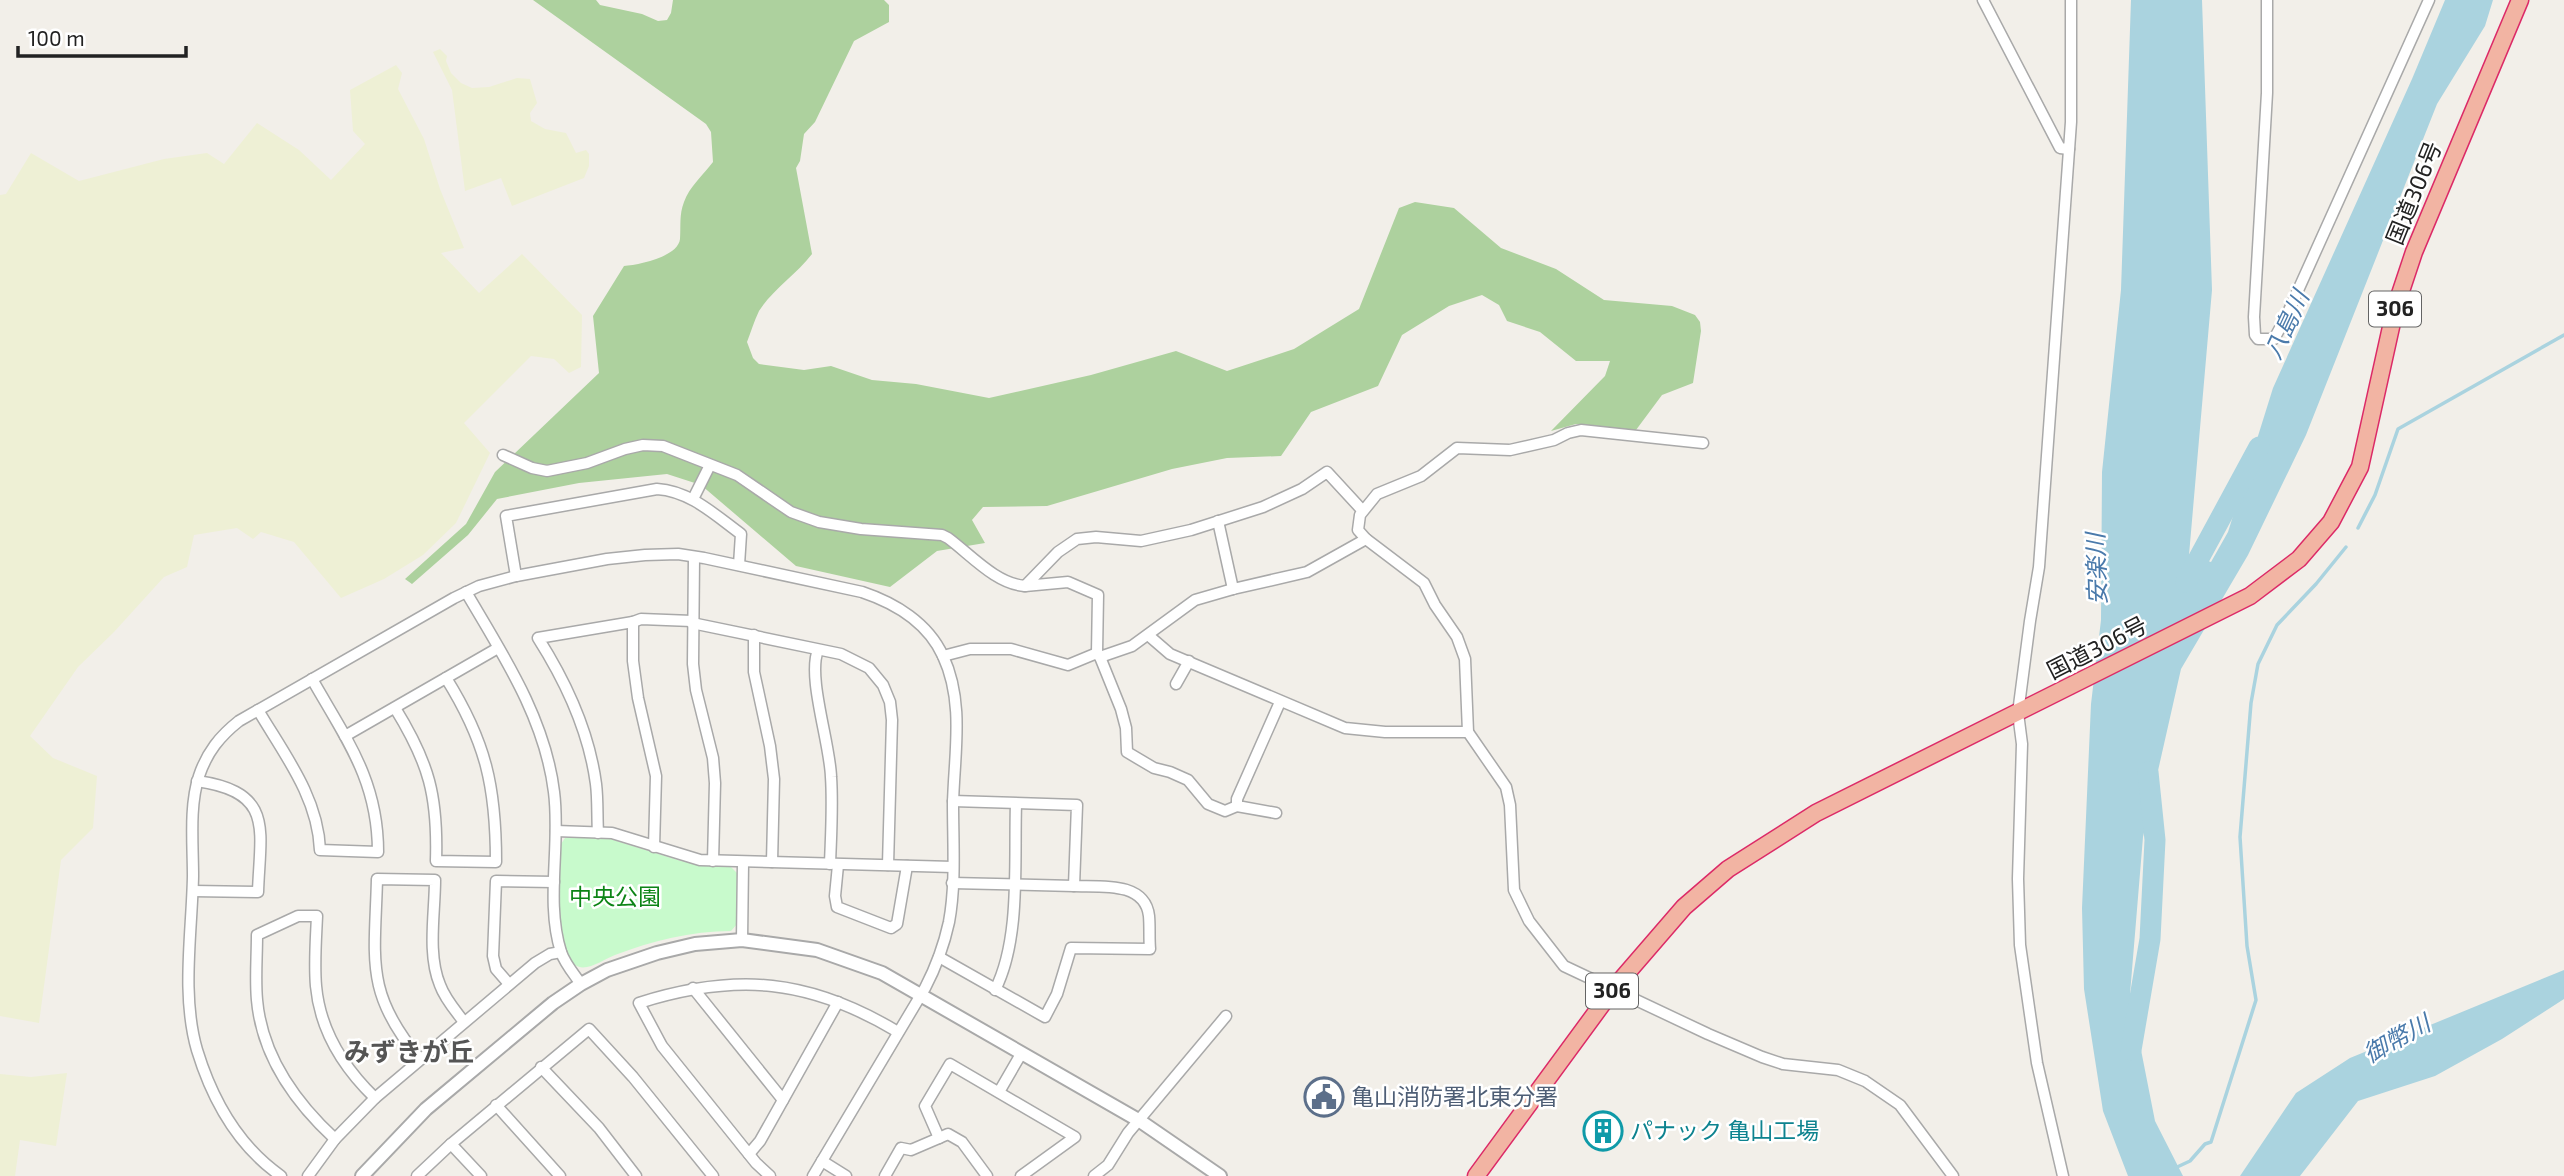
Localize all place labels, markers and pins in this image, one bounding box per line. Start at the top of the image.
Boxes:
public building icon: 亀山消防署北東分署 [1303,1076,1345,1118]
place label: 亀山消防署北東分署 [1351,1082,1558,1110]
building icon: パナック 亀山工場 [1582,1110,1624,1152]
place label: パナック 亀山工場 [1630,1116,1819,1144]

